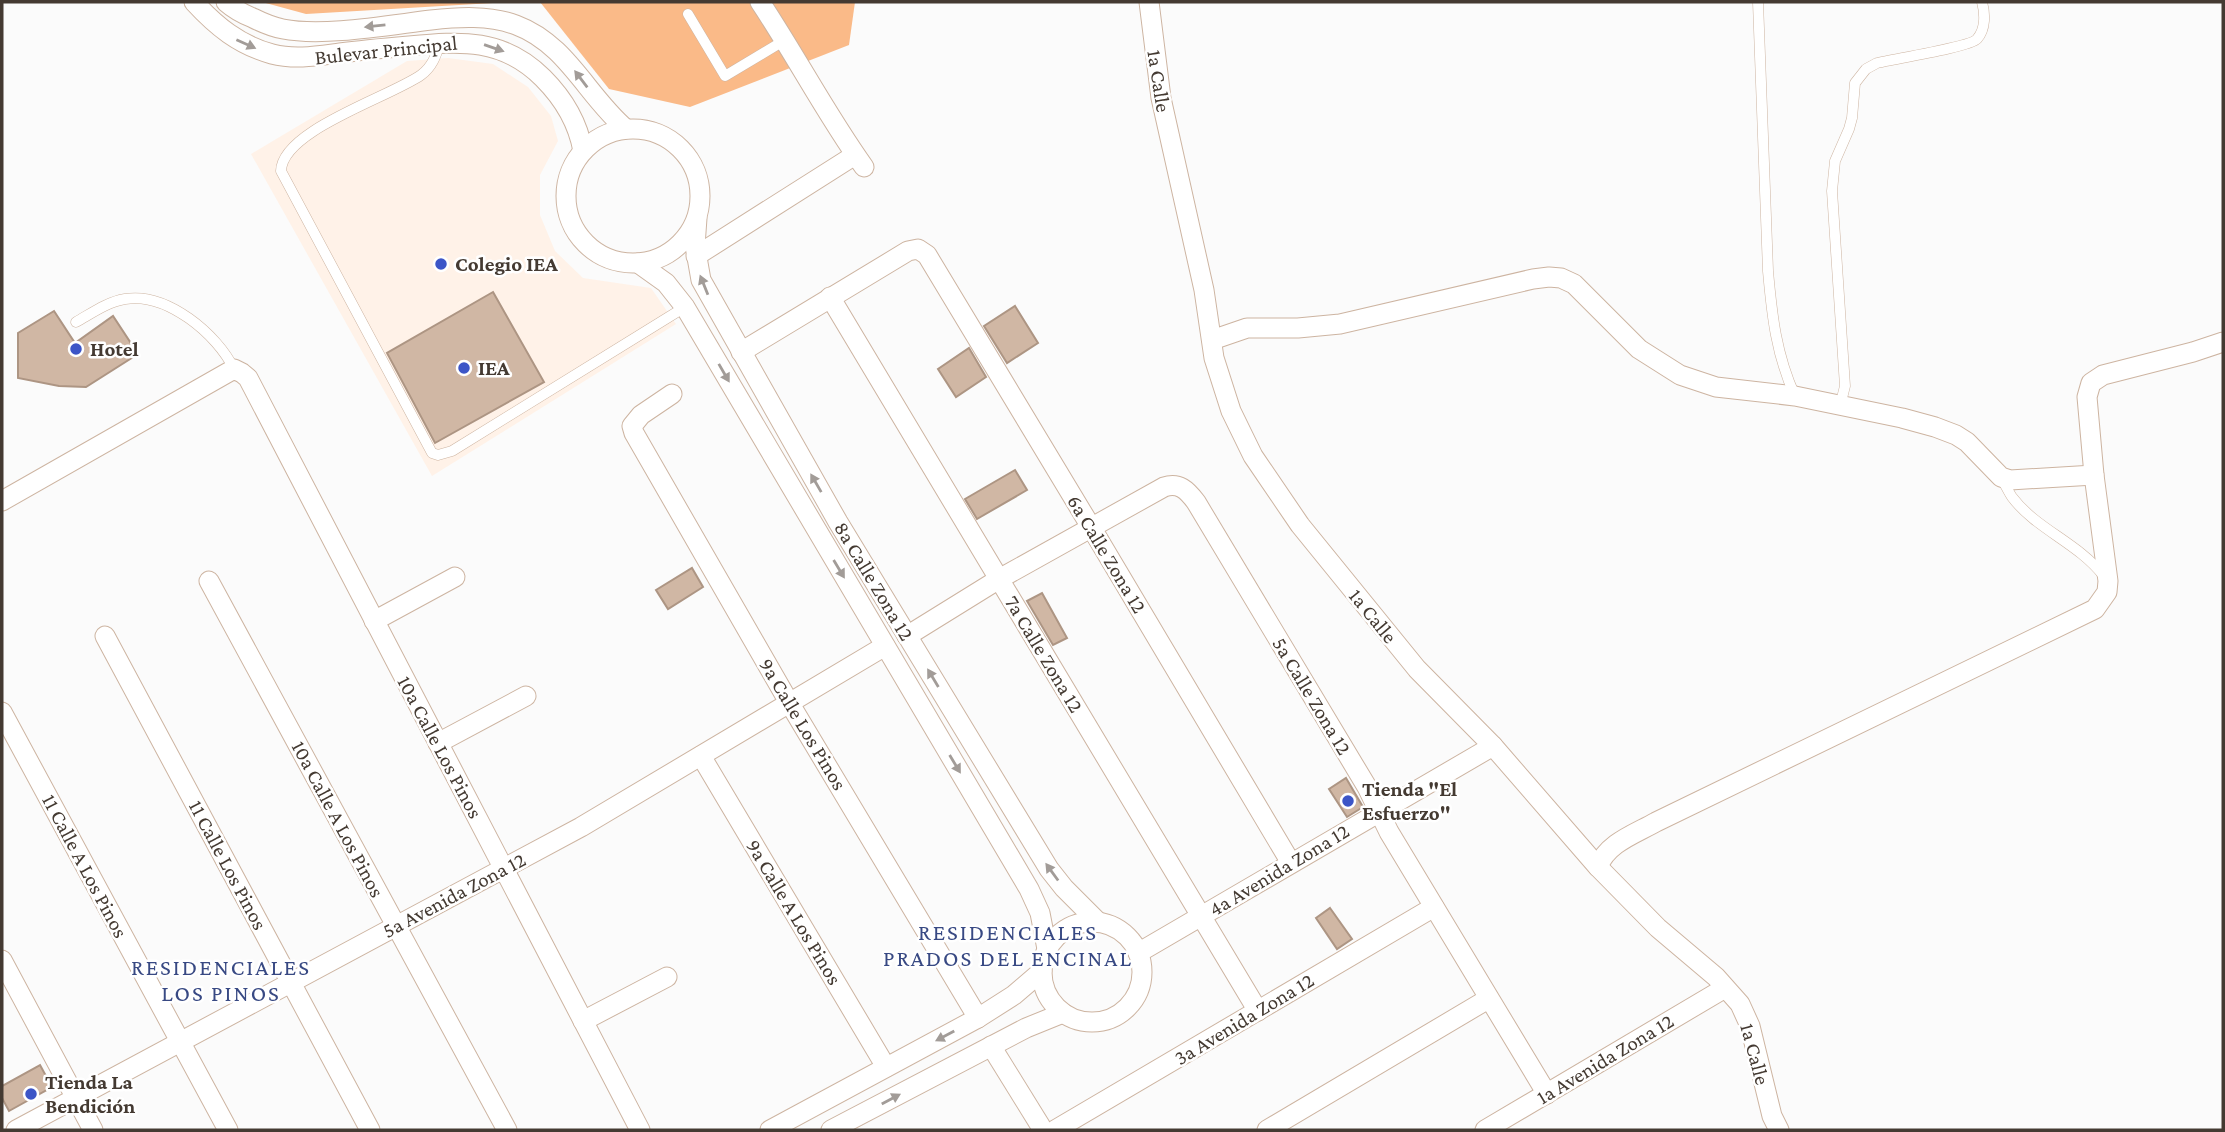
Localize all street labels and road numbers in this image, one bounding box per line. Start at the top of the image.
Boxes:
street label: Bulevar Principal [314,31,458,69]
street label: 1a Calle [1142,48,1176,114]
street label: 6a Calle Zona 12 [1062,490,1152,618]
street label: 8a Calle Zona 12 [829,517,919,645]
street label: 1a Calle [1344,584,1402,648]
street label: 7a Calle Zona 12 [1000,591,1088,717]
street label: 5a Calle Zona 12 [1267,633,1357,759]
street label: 9a Calle Los Pinos [754,654,852,794]
street label: 10a Calle Los Pinos [392,672,488,822]
street label: 10a Calle A Los Pinos [287,737,389,901]
street label: 11 Calle A Los Pinos [37,790,133,942]
street label: 11 Calle Los Pinos [184,796,272,934]
street label: 4a Avenida Zona 12 [1205,819,1353,921]
street label: 9a Calle A Los Pinos [741,835,847,989]
street label: 5a Avenida Zona 12 [378,847,530,943]
street label: 3a Avenida Zona 12 [1170,968,1318,1070]
street label: 1a Avenida Zona 12 [1532,1009,1678,1109]
street label: 1a Calle [1735,1021,1775,1087]

